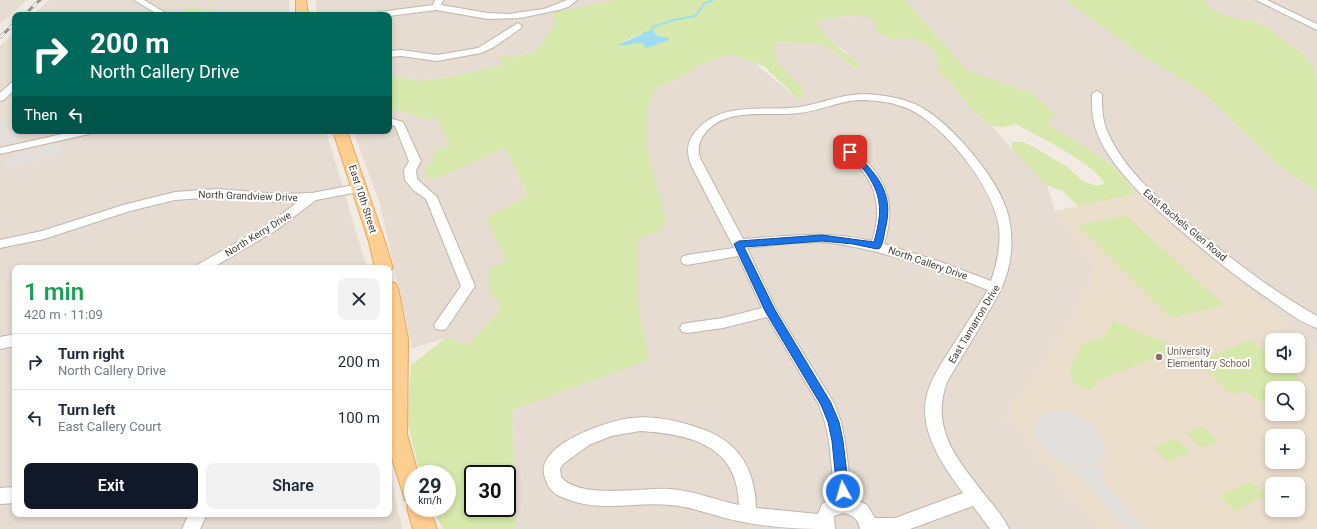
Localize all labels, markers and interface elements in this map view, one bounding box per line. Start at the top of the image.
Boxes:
text: 200 m [90,27,169,60]
icon: right [24,28,76,80]
text: North Callery Drive [90,61,239,82]
icon: left [65,104,87,126]
text: Then [24,106,57,124]
pin [833,135,867,169]
icon: arrive [839,141,861,163]
street label: East 10th Street [347,164,379,234]
street label: East Rachels Glen Road [1141,187,1229,263]
street label: North Grandview Drive [198,189,298,203]
street label: North Kerry Drive [223,209,293,259]
street label: North Callery Drive [887,244,969,282]
text: 1 min [24,278,84,306]
button: close [338,278,380,320]
street label: East Tamarron Drive [946,283,1002,365]
text: 420 m · 11:09 [24,307,103,322]
map controls [1265,333,1305,517]
button: sound [1265,333,1305,373]
text: Turn right [58,345,124,363]
place label: University Elementary School [1167,346,1250,369]
icon: right [24,351,46,373]
marker: University Elementary School [1154,352,1164,362]
text: 200 m [338,353,380,371]
text: North Callery Drive [58,363,166,378]
button: search [1265,381,1305,421]
text: Turn left [58,401,115,419]
icon: left [24,407,46,429]
text: 100 m [338,409,380,427]
text: East Callery Court [58,419,161,434]
button: + [1265,429,1305,469]
button: Exit [24,463,198,509]
button: Share [206,463,380,509]
speed limit sign: 30 [464,465,516,517]
position arrow [822,470,864,512]
text: 29 [419,474,441,498]
button: − [1265,477,1305,517]
text: km/h [418,495,442,506]

